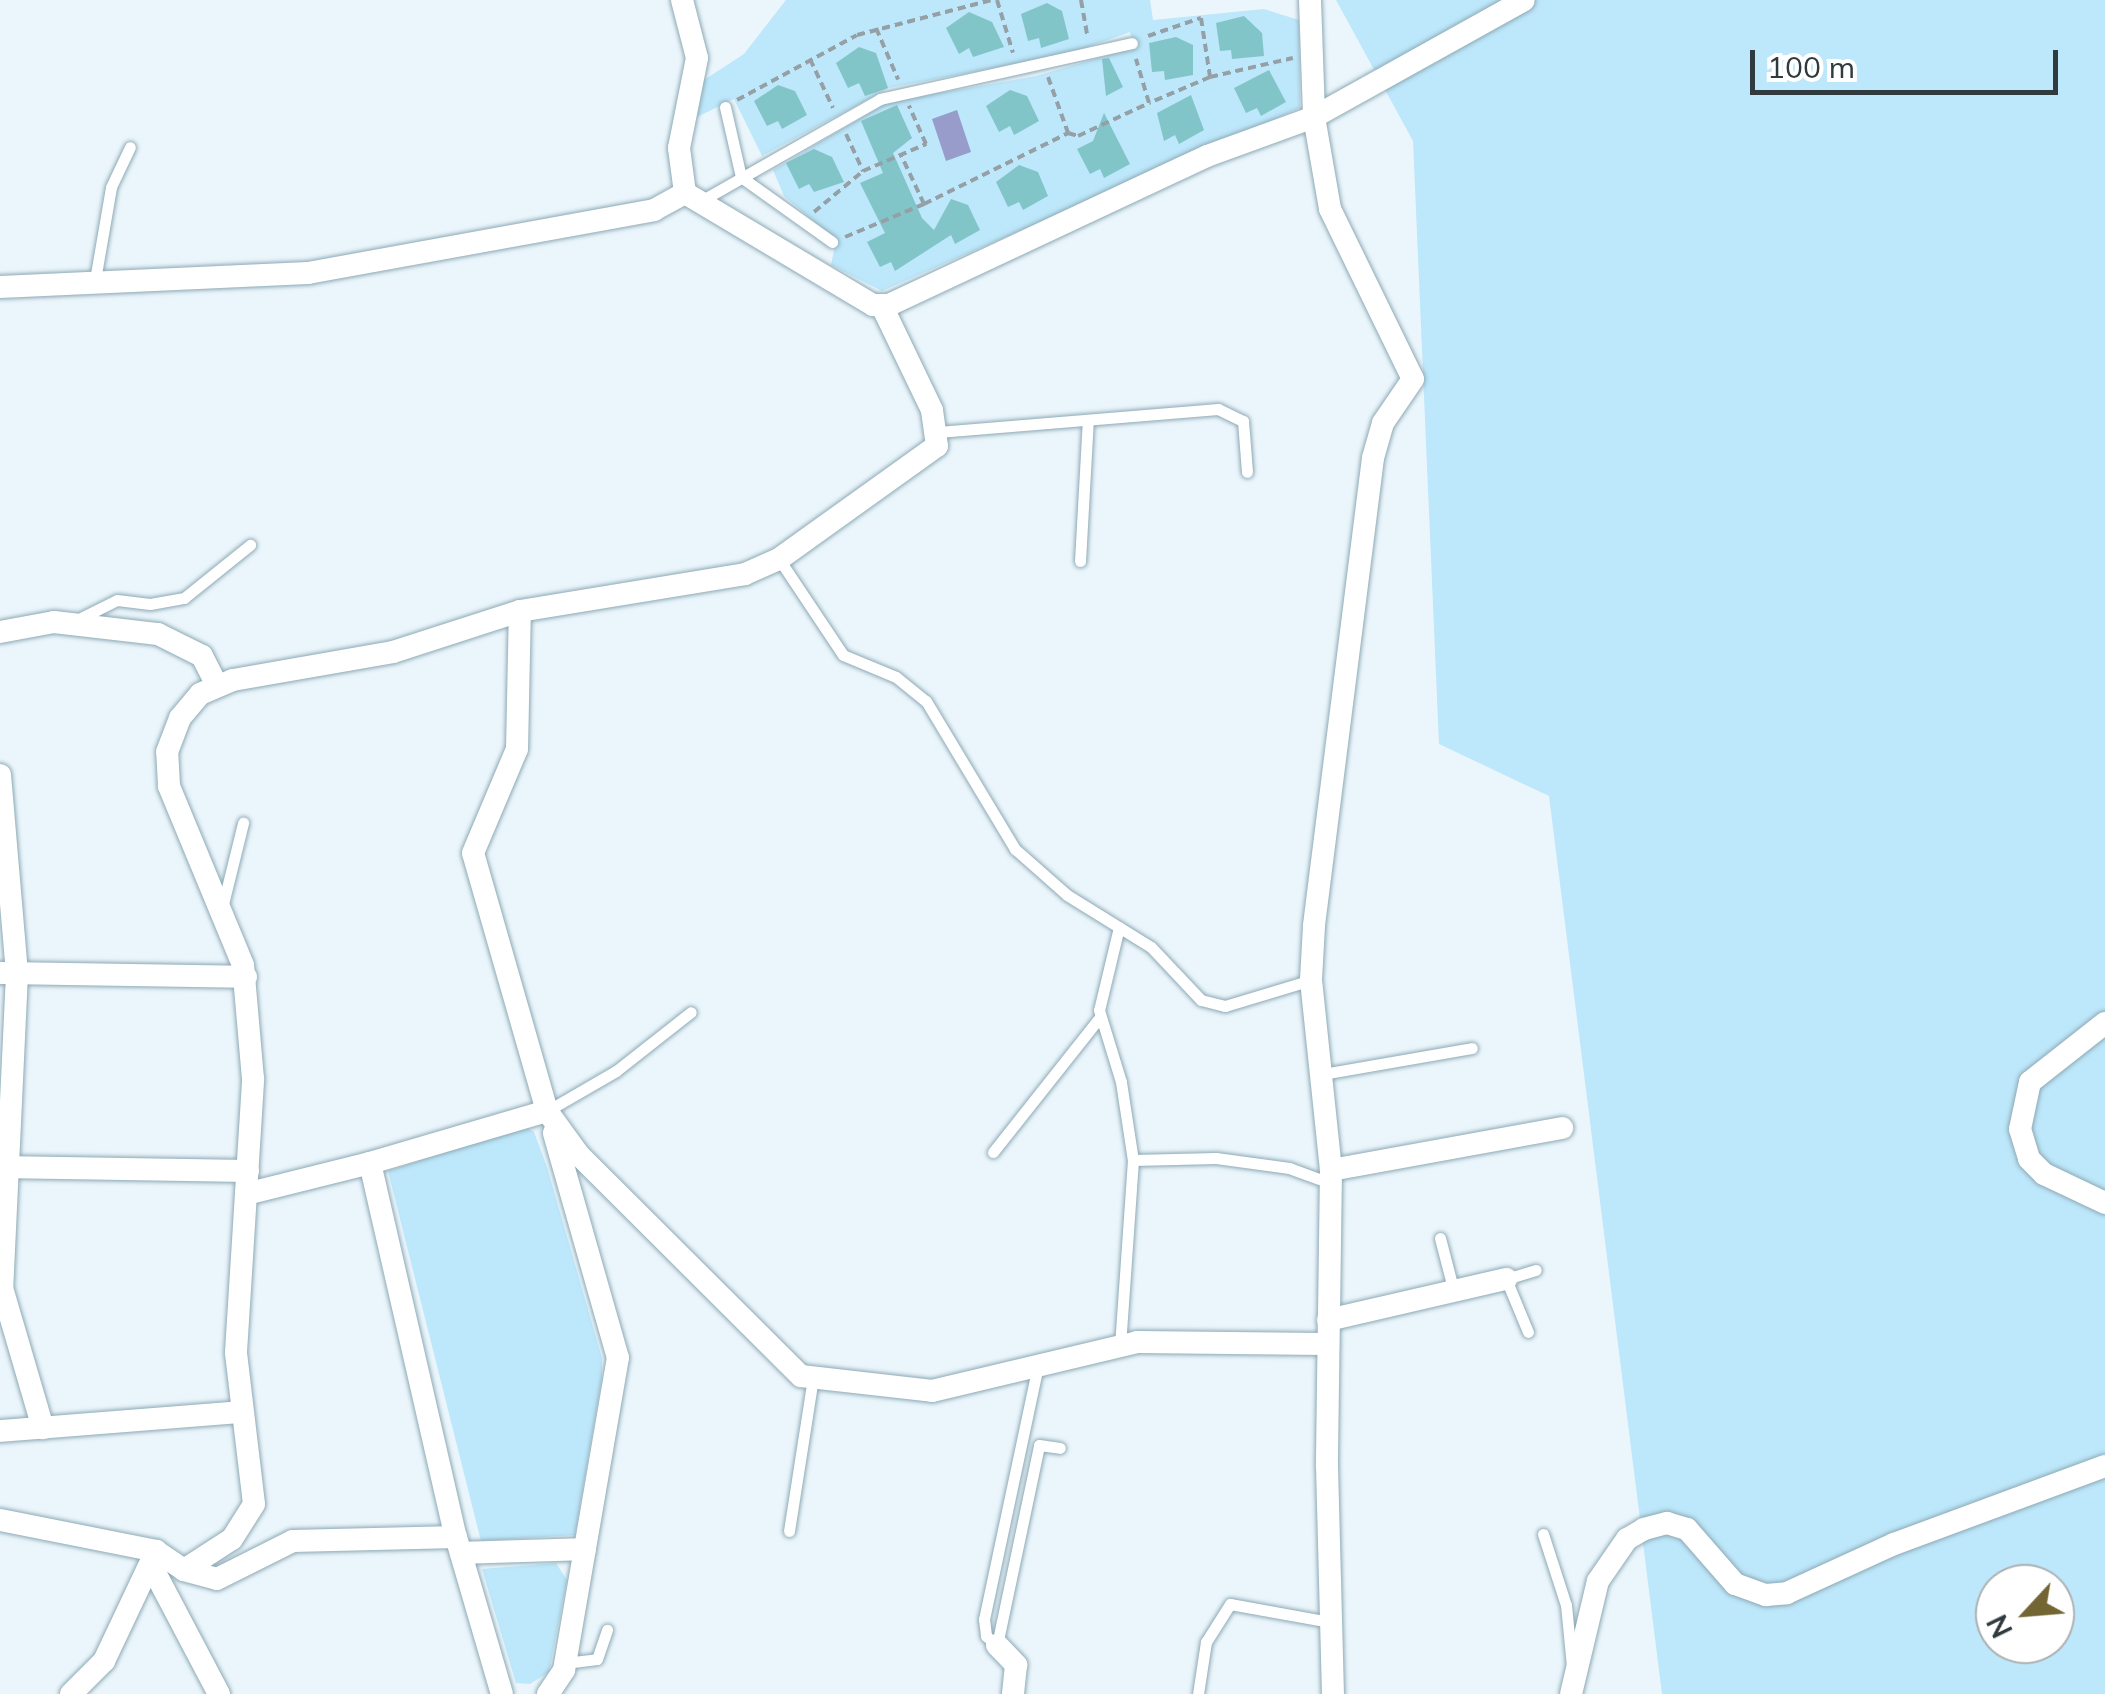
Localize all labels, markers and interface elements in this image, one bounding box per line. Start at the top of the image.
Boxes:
scale bar [1755,30,2062,92]
text: 100 m [1767,48,1855,86]
north arrow [1975,1564,2075,1664]
text: N [1979,1609,2020,1644]

